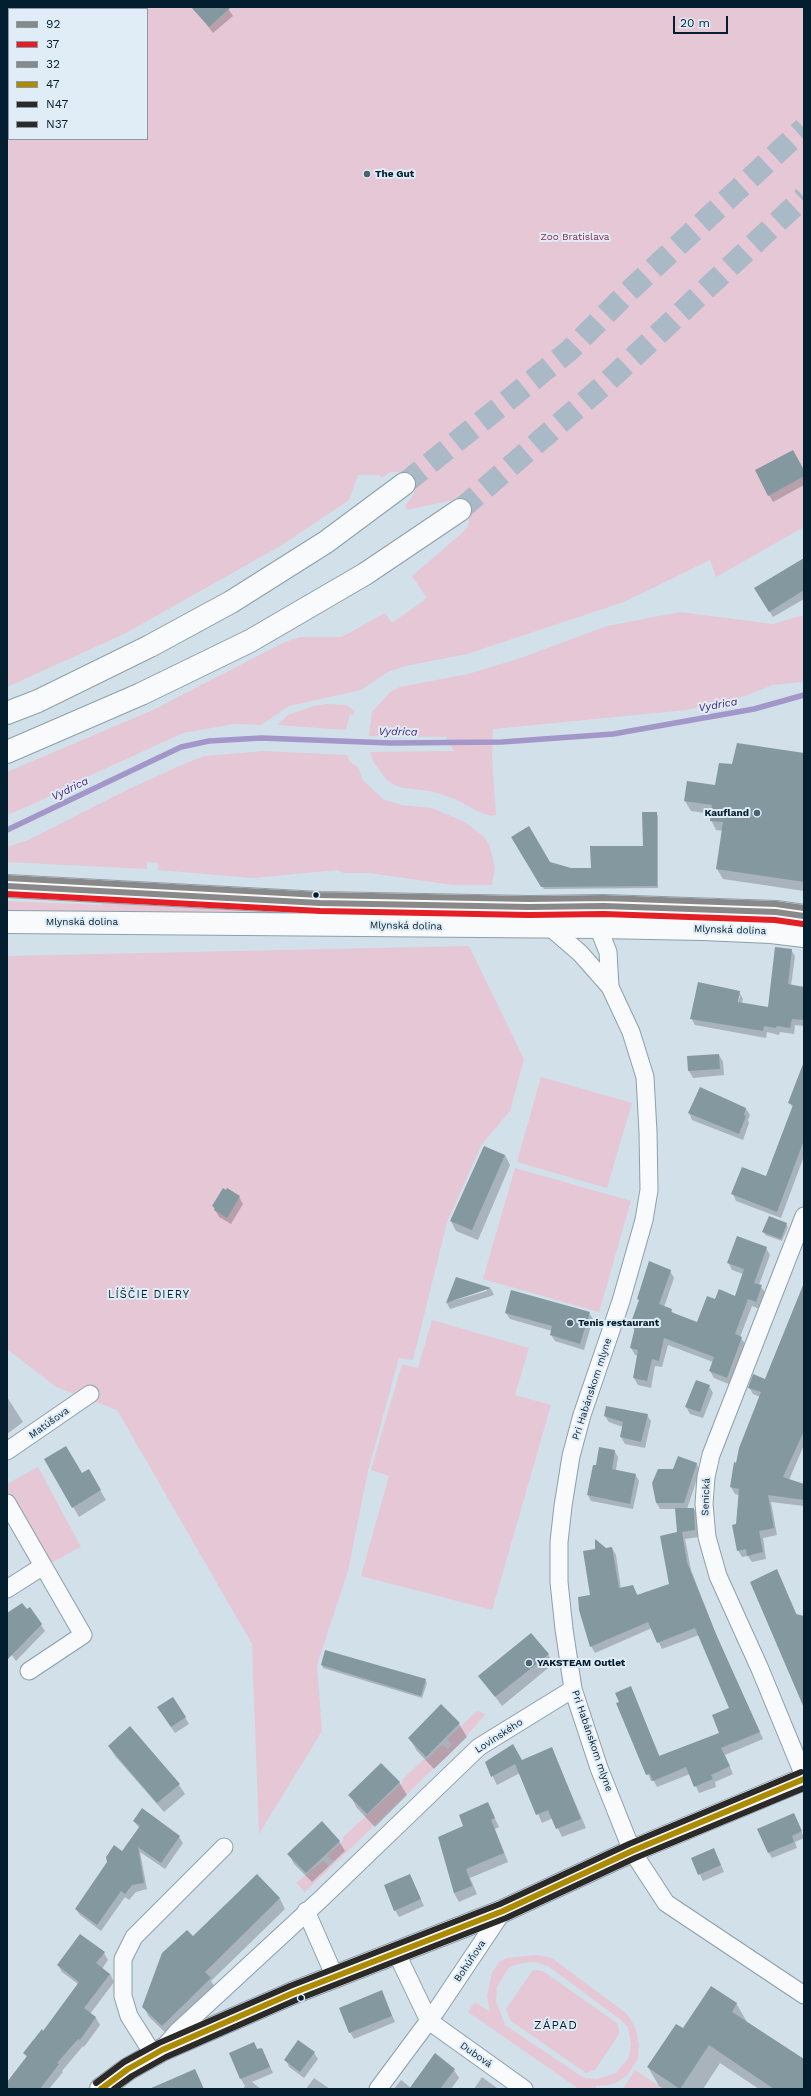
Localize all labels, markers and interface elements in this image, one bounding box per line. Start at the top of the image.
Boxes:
legend [8,8,148,140]
scale bar [675,8,730,34]
text: 20 m [680,16,710,30]
text: 92 [46,17,60,31]
text: 37 [46,37,59,51]
text: 32 [46,57,60,71]
text: 47 [46,77,59,91]
text: N47 [46,97,68,111]
text: N37 [46,117,68,131]
place label: The Gut [375,168,414,180]
marker: The Gut [362,169,372,179]
park label: Zoo Bratislava [541,231,609,243]
water label: Vydrica [698,695,738,715]
water label: Vydrica [378,725,418,739]
water label: Vydrica [50,774,90,804]
place label: Kaufland [704,807,749,819]
marker: Kaufland [752,808,762,818]
unlabelled marker [311,890,321,900]
street label: Mlynská dolina [46,916,118,928]
street label: Mlynská dolina [370,919,442,933]
street label: Mlynská dolina [694,923,766,937]
district label: LÍŠČIE DIERY [108,1288,190,1302]
place label: Tenis restaurant [578,1317,659,1329]
marker: Tenis restaurant [565,1318,575,1328]
street label: Pri Habánskom mlyne [570,1337,614,1441]
street label: Matúšova [27,1405,71,1441]
street label: Senická [699,1478,713,1516]
place label: YAKSTEAM Outlet [537,1657,625,1669]
marker: YAKSTEAM Outlet [524,1658,534,1668]
street label: Pri Habánskom mlyne [569,1689,615,1793]
street label: Lovinského [473,1716,525,1756]
street label: Bohúňova [452,1938,488,1984]
unlabelled marker [296,1993,306,2003]
district label: ZÁPAD [534,2018,578,2032]
street label: Dubová [458,2040,494,2070]

